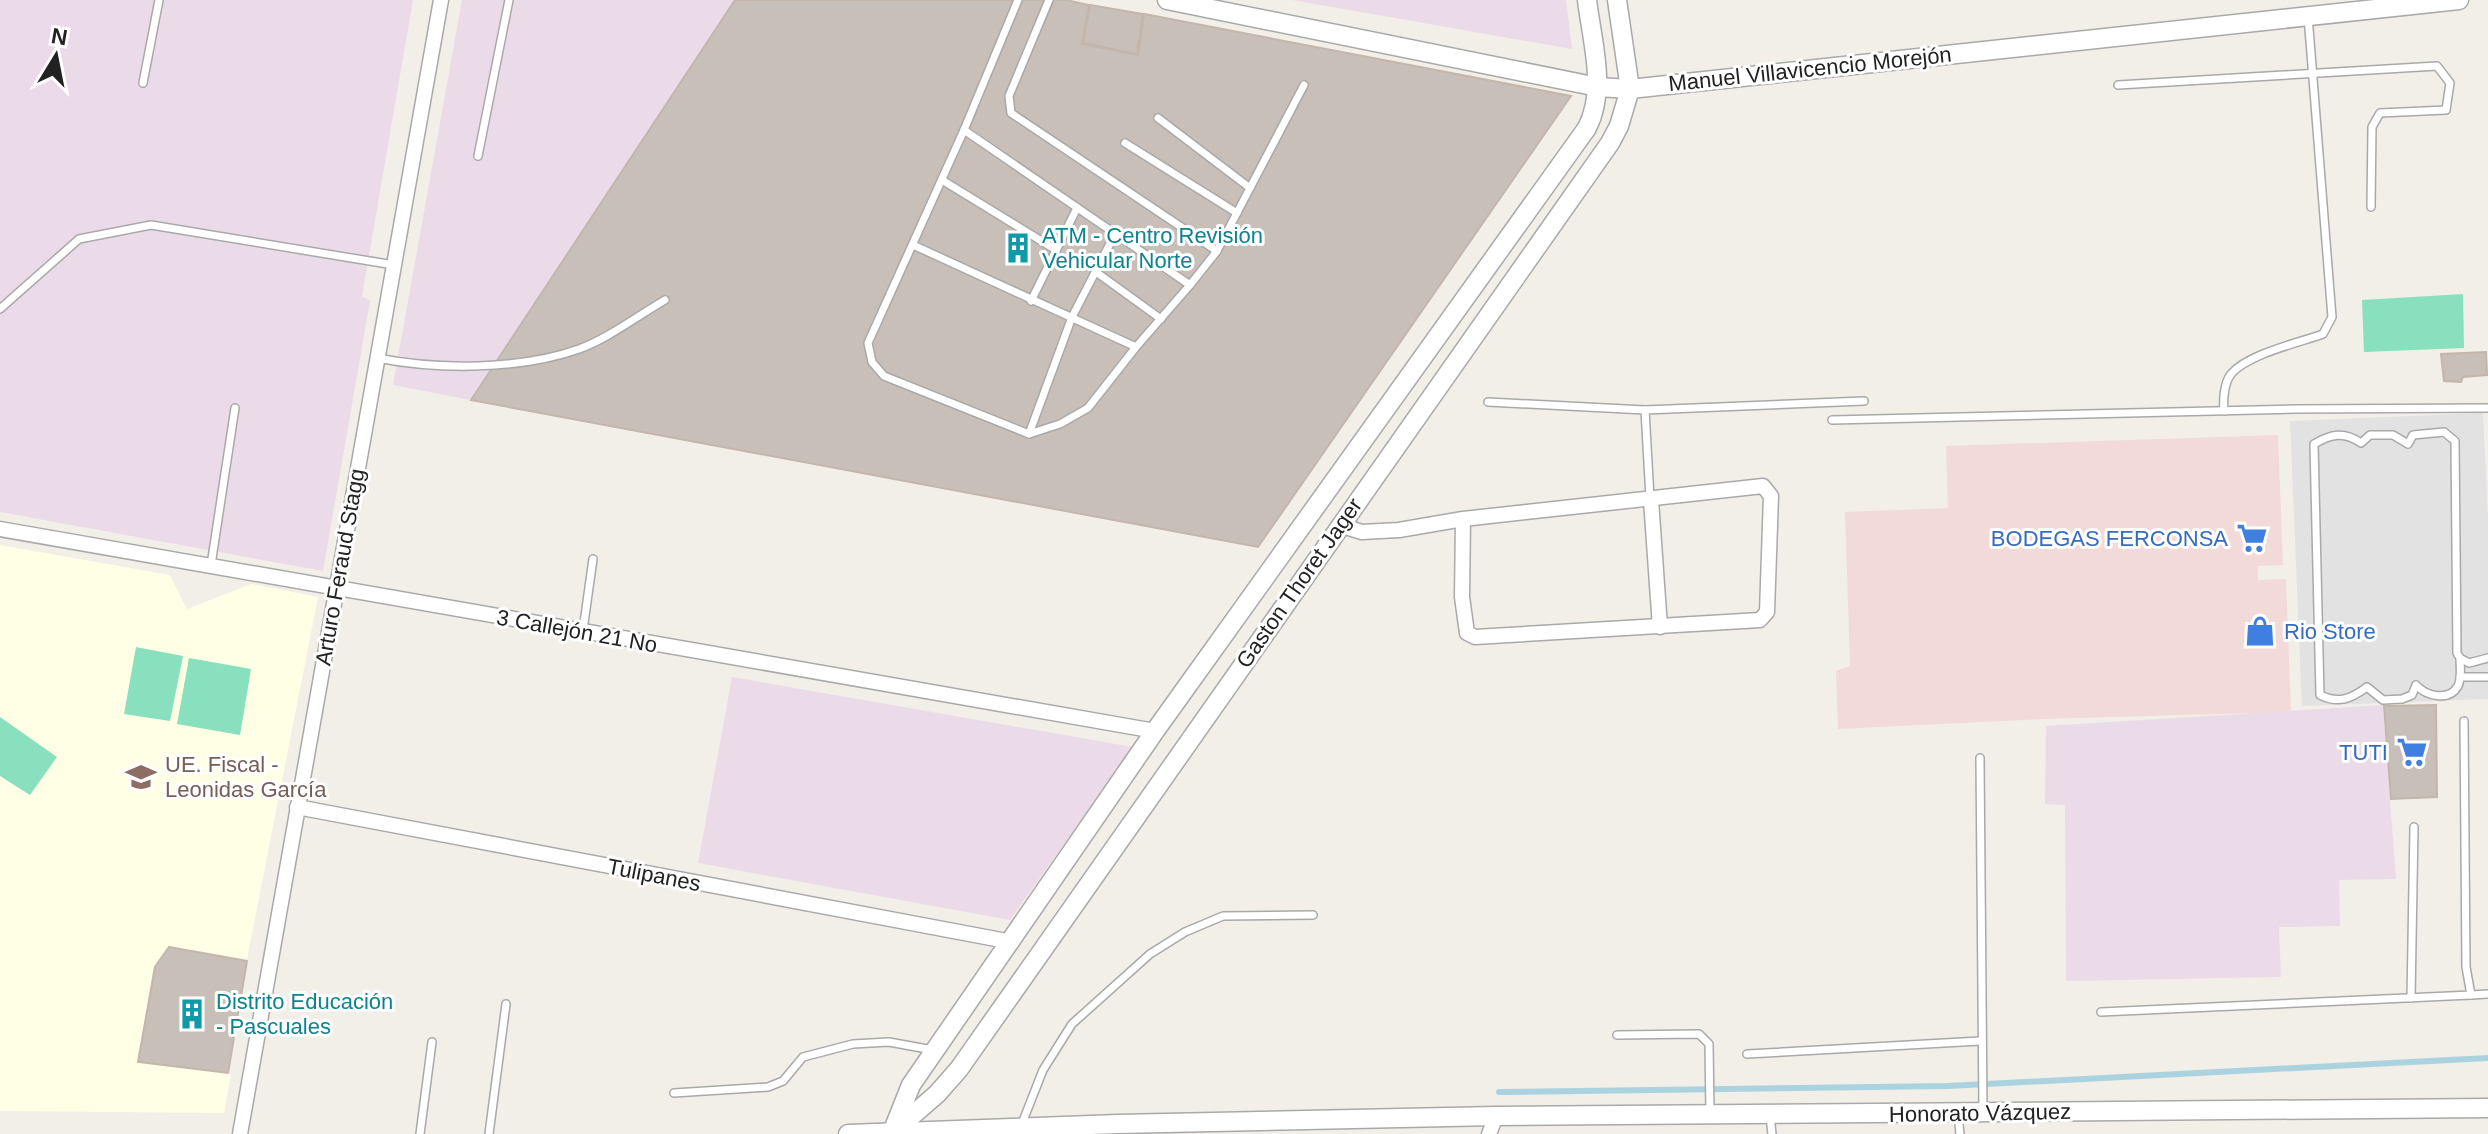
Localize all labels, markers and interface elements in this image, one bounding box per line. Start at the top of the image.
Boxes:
north arrow [16,16,96,96]
text: N [49,23,69,50]
street label: Manuel Villavicencio Morejón [1667,42,1953,96]
place label: ATM - Centro Revisión Vehicular Norte [1042,223,1263,273]
building icon: ATM - Centro Revisión Vehicular Norte [1001,231,1035,265]
street label: Arturo Feraud Stagg [310,467,370,667]
street label: Gaston Thoret Jager [1231,493,1367,673]
supermarket icon: BODEGAS FERCONSA [2235,521,2269,555]
place label: BODEGAS FERCONSA [1991,526,2228,551]
street label: 3 Callejón 21 No [495,605,659,657]
shop icon: Rio Store [2243,614,2277,648]
place label: Rio Store [2284,619,2376,644]
supermarket icon: TUTI [2395,735,2429,769]
place label: TUTI [2339,740,2388,765]
place label: UE. Fiscal - Leonidas García [165,752,327,802]
school or university icon: UE. Fiscal - Leonidas García [124,760,158,794]
street label: Tulipanes [605,854,703,896]
place label: Distrito Educación - Pascuales [216,989,393,1039]
building icon: Distrito Educación - Pascuales [175,997,209,1031]
street label: Honorato Vázquez [1889,1099,2071,1127]

